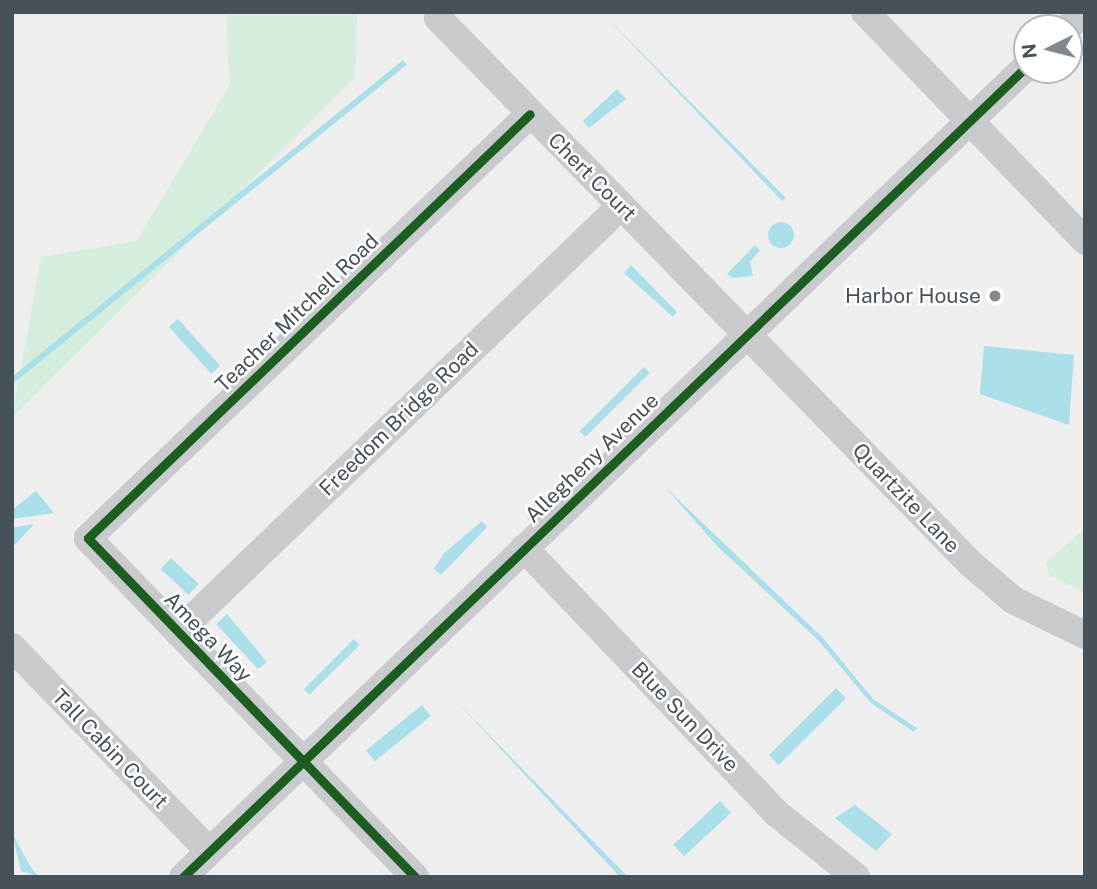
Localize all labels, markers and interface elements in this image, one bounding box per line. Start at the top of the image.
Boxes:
north arrow [1013,14,1083,84]
text: N [1017,42,1041,60]
street label: Chert Court [543,128,641,226]
street label: Teacher Mitchell Road [210,229,384,397]
place label: Harbor House [845,283,981,309]
marker: Harbor House [987,288,1003,304]
street label: Freedom Bridge Road [314,337,484,501]
street label: Allegheny Avenue [520,388,664,528]
street label: Quartzite Lane [847,438,965,558]
street label: Amega Way [159,587,257,687]
street label: Blue Sun Drive [626,657,744,777]
street label: Tall Cabin Court [47,684,173,814]

